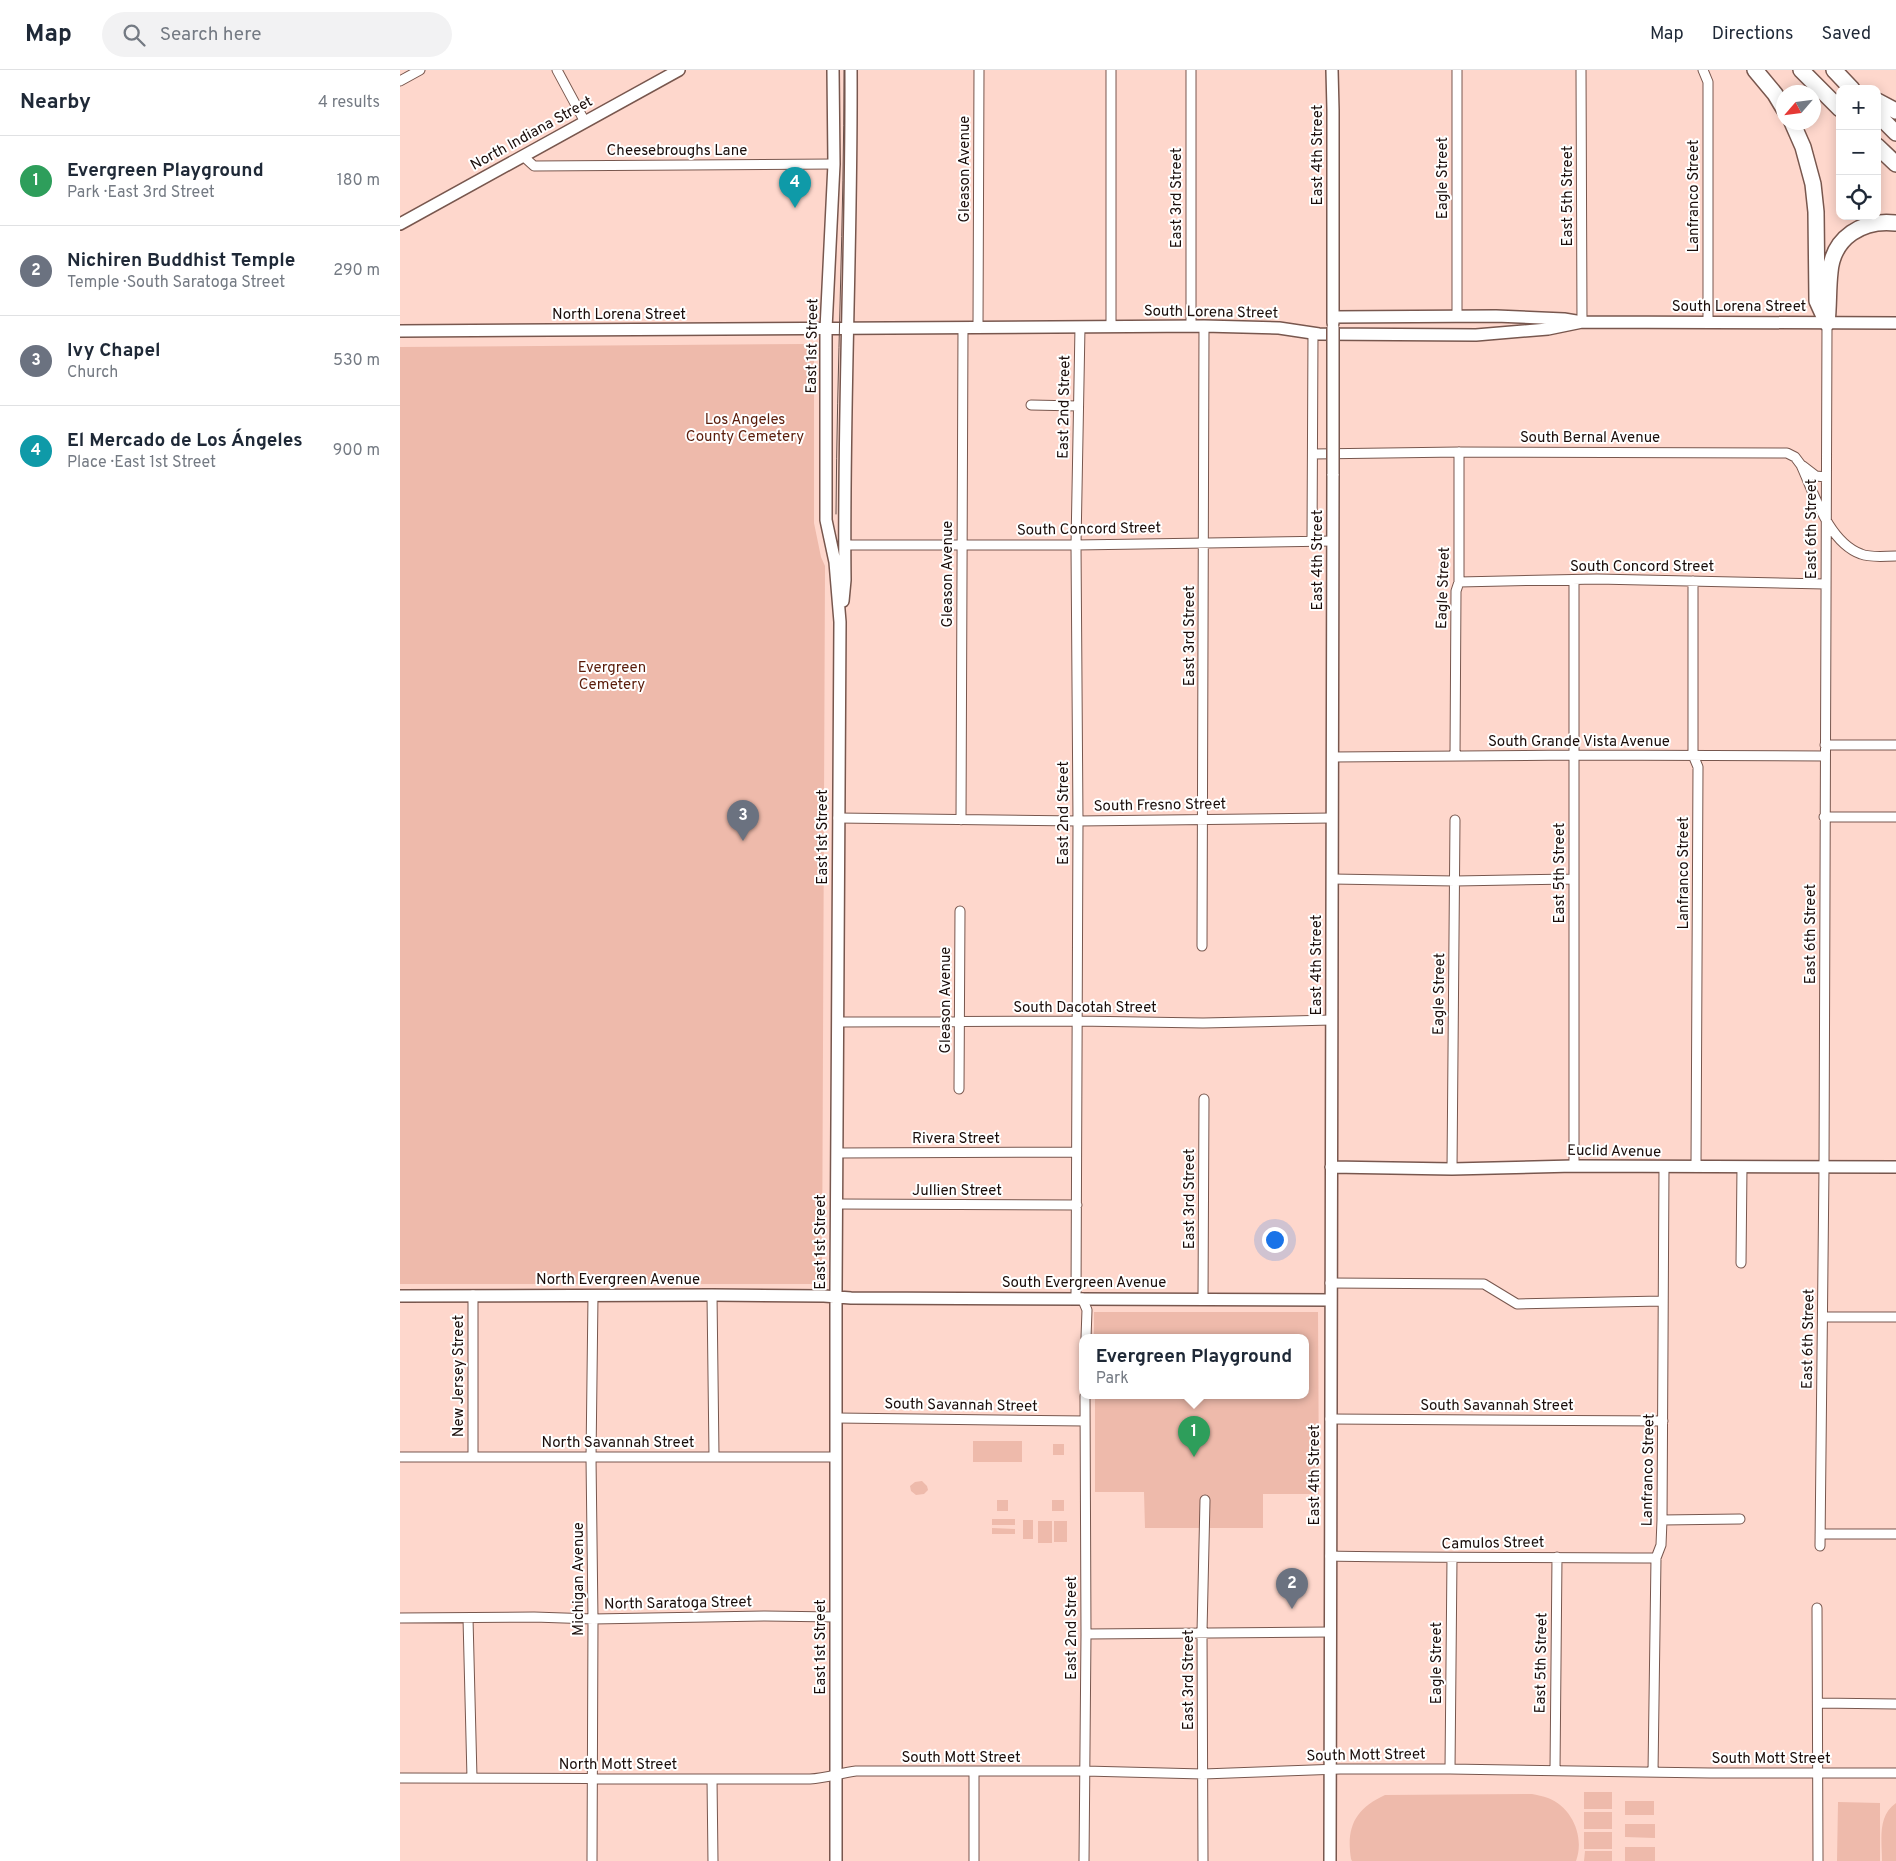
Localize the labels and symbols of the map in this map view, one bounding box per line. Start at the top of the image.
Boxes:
north arrow [1776,85,1821,130]
street label: North Indiana Street [468,93,596,175]
street label: East 4th Street [1309,105,1328,205]
street label: Gleason Avenue [956,116,975,222]
street label: Eagle Street [1434,137,1453,219]
street label: Lanfranco Street [1685,139,1704,253]
street label: Cheesebroughs Lane [607,142,747,161]
street label: East 5th Street [1559,146,1578,246]
street label: East 3rd Street [1168,148,1187,248]
pin: 4 [779,167,811,208]
street label: East 1st Street [803,298,823,394]
street label: South Lorena Street [1672,298,1806,317]
street label: South Lorena Street [1144,302,1278,324]
street label: North Lorena Street [552,306,686,325]
street label: East 2nd Street [1055,355,1075,459]
park label: Los Angeles County Cemetery [686,411,804,447]
street label: South Bernal Avenue [1520,429,1660,448]
street label: East 6th Street [1803,479,1822,579]
street label: East 4th Street [1309,510,1328,610]
street label: South Concord Street [1017,519,1161,541]
street label: Gleason Avenue [939,521,958,627]
street label: Eagle Street [1433,547,1455,629]
street label: South Concord Street [1570,558,1714,577]
street label: East 3rd Street [1181,586,1200,686]
park label: Evergreen Cemetery [578,659,646,695]
street label: South Grande Vista Avenue [1488,733,1670,752]
street label: East 2nd Street [1055,761,1074,865]
street label: East 1st Street [814,789,833,885]
street label: South Fresno Street [1094,795,1226,817]
pin: 3 [727,800,759,841]
street label: Lanfranco Street [1675,816,1694,930]
street label: East 5th Street [1551,823,1570,923]
street label: East 6th Street [1802,884,1821,984]
street label: East 4th Street [1308,915,1327,1015]
street label: Gleason Avenue [937,947,956,1053]
street label: Eagle Street [1430,953,1450,1035]
street label: South Dacotah Street [1013,999,1157,1018]
street label: Rivera Street [912,1130,1000,1149]
street label: Euclid Avenue [1567,1142,1661,1162]
street label: East 3rd Street [1181,1149,1200,1249]
street label: Jullien Street [912,1182,1002,1201]
street label: East 1st Street [812,1194,831,1290]
your location [1262,1227,1288,1253]
street label: North Evergreen Avenue [536,1271,700,1290]
street label: South Evergreen Avenue [1002,1274,1166,1293]
street label: East 6th Street [1799,1289,1819,1389]
street label: New Jersey Street [450,1315,469,1437]
street label: South Savannah Street [884,1395,1038,1417]
street label: South Savannah Street [1420,1397,1574,1416]
street label: Lanfranco Street [1639,1413,1659,1527]
pin: 1 [1178,1416,1210,1457]
street label: East 4th Street [1306,1425,1325,1525]
street label: North Savannah Street [542,1434,694,1453]
street label: Michigan Avenue [570,1522,589,1636]
street label: Camulos Street [1441,1534,1545,1554]
pin: 2 [1276,1568,1308,1609]
street label: East 2nd Street [1063,1576,1082,1680]
street label: North Saratoga Street [604,1593,752,1615]
street label: East 1st Street [812,1599,831,1695]
street label: East 5th Street [1532,1612,1552,1714]
street label: Eagle Street [1428,1622,1447,1704]
street label: East 3rd Street [1180,1630,1199,1730]
street label: South Mott Street [1306,1745,1426,1767]
street label: South Mott Street [901,1749,1021,1768]
street label: South Mott Street [1711,1750,1831,1769]
street label: North Mott Street [559,1756,677,1775]

